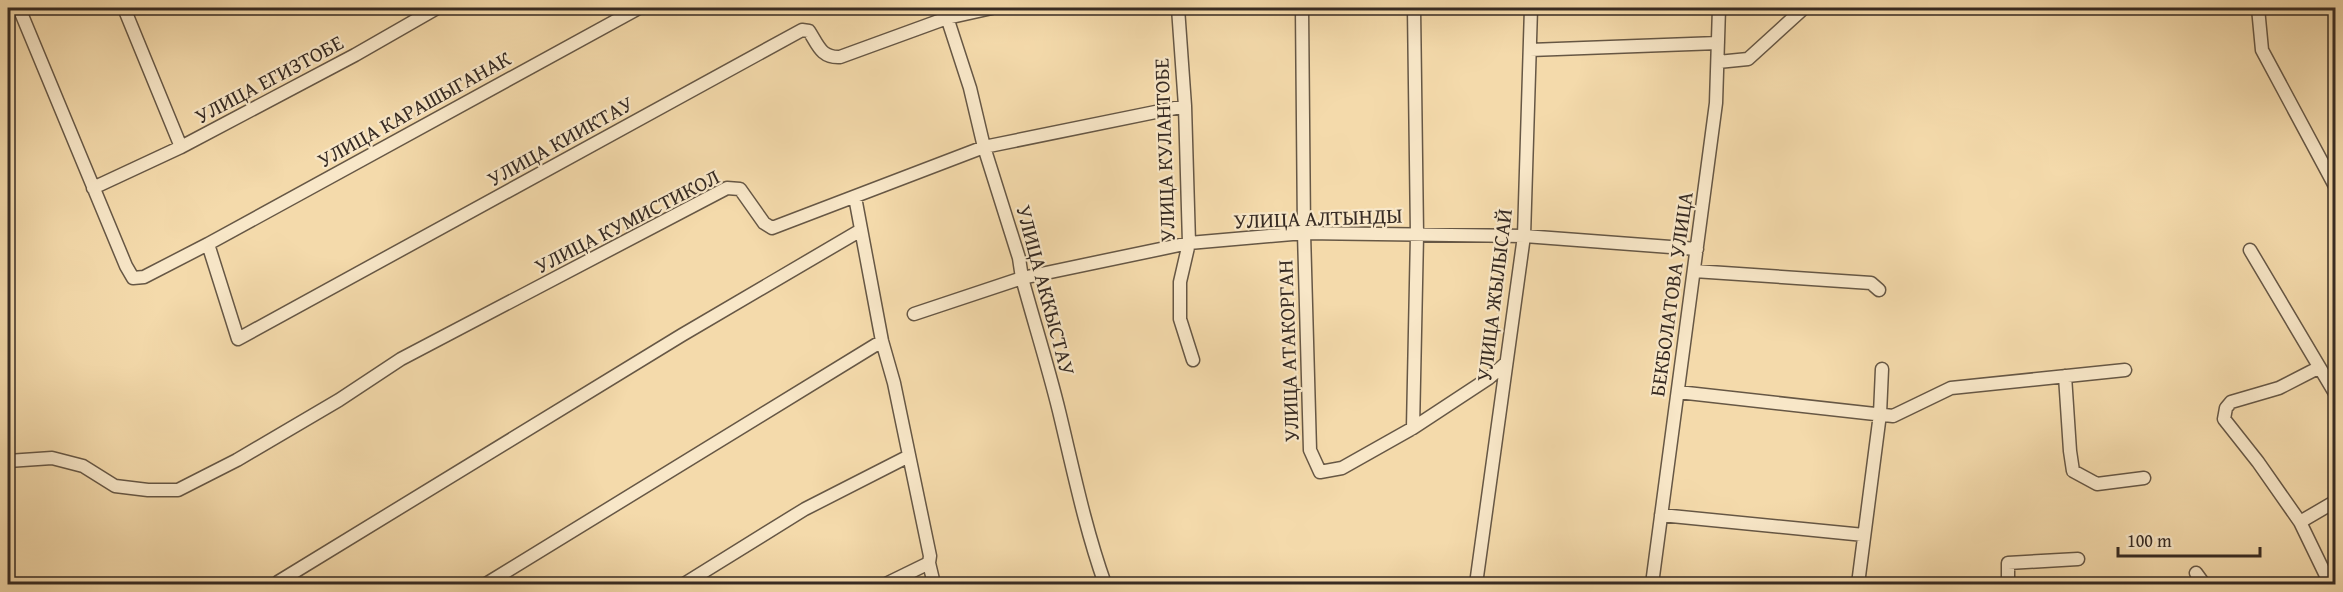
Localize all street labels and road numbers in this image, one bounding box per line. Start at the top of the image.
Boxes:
street label: УЛИЦА ЕГИЗТОБЕ [189,27,349,131]
street label: УЛИЦА КАРАШЫГАНАК [312,43,517,175]
street label: УЛИЦА КУЛАНТОБЕ [1145,57,1183,242]
street label: УЛИЦА КИИКТАУ [481,88,639,194]
street label: УЛИЦА КУМИСТИКОЛ [529,161,725,281]
street label: БЕКБОЛАТОВА УЛИЦА [1641,189,1701,398]
street label: УЛИЦА АЛТЫНДЫ [1233,200,1403,236]
street label: УЛИЦА АККЫСТАУ [1008,202,1084,379]
street label: УЛИЦА ЖЫЛЫСАЙ [1468,207,1520,383]
street label: УЛИЦА АТАКОРГАН [1269,259,1307,443]

